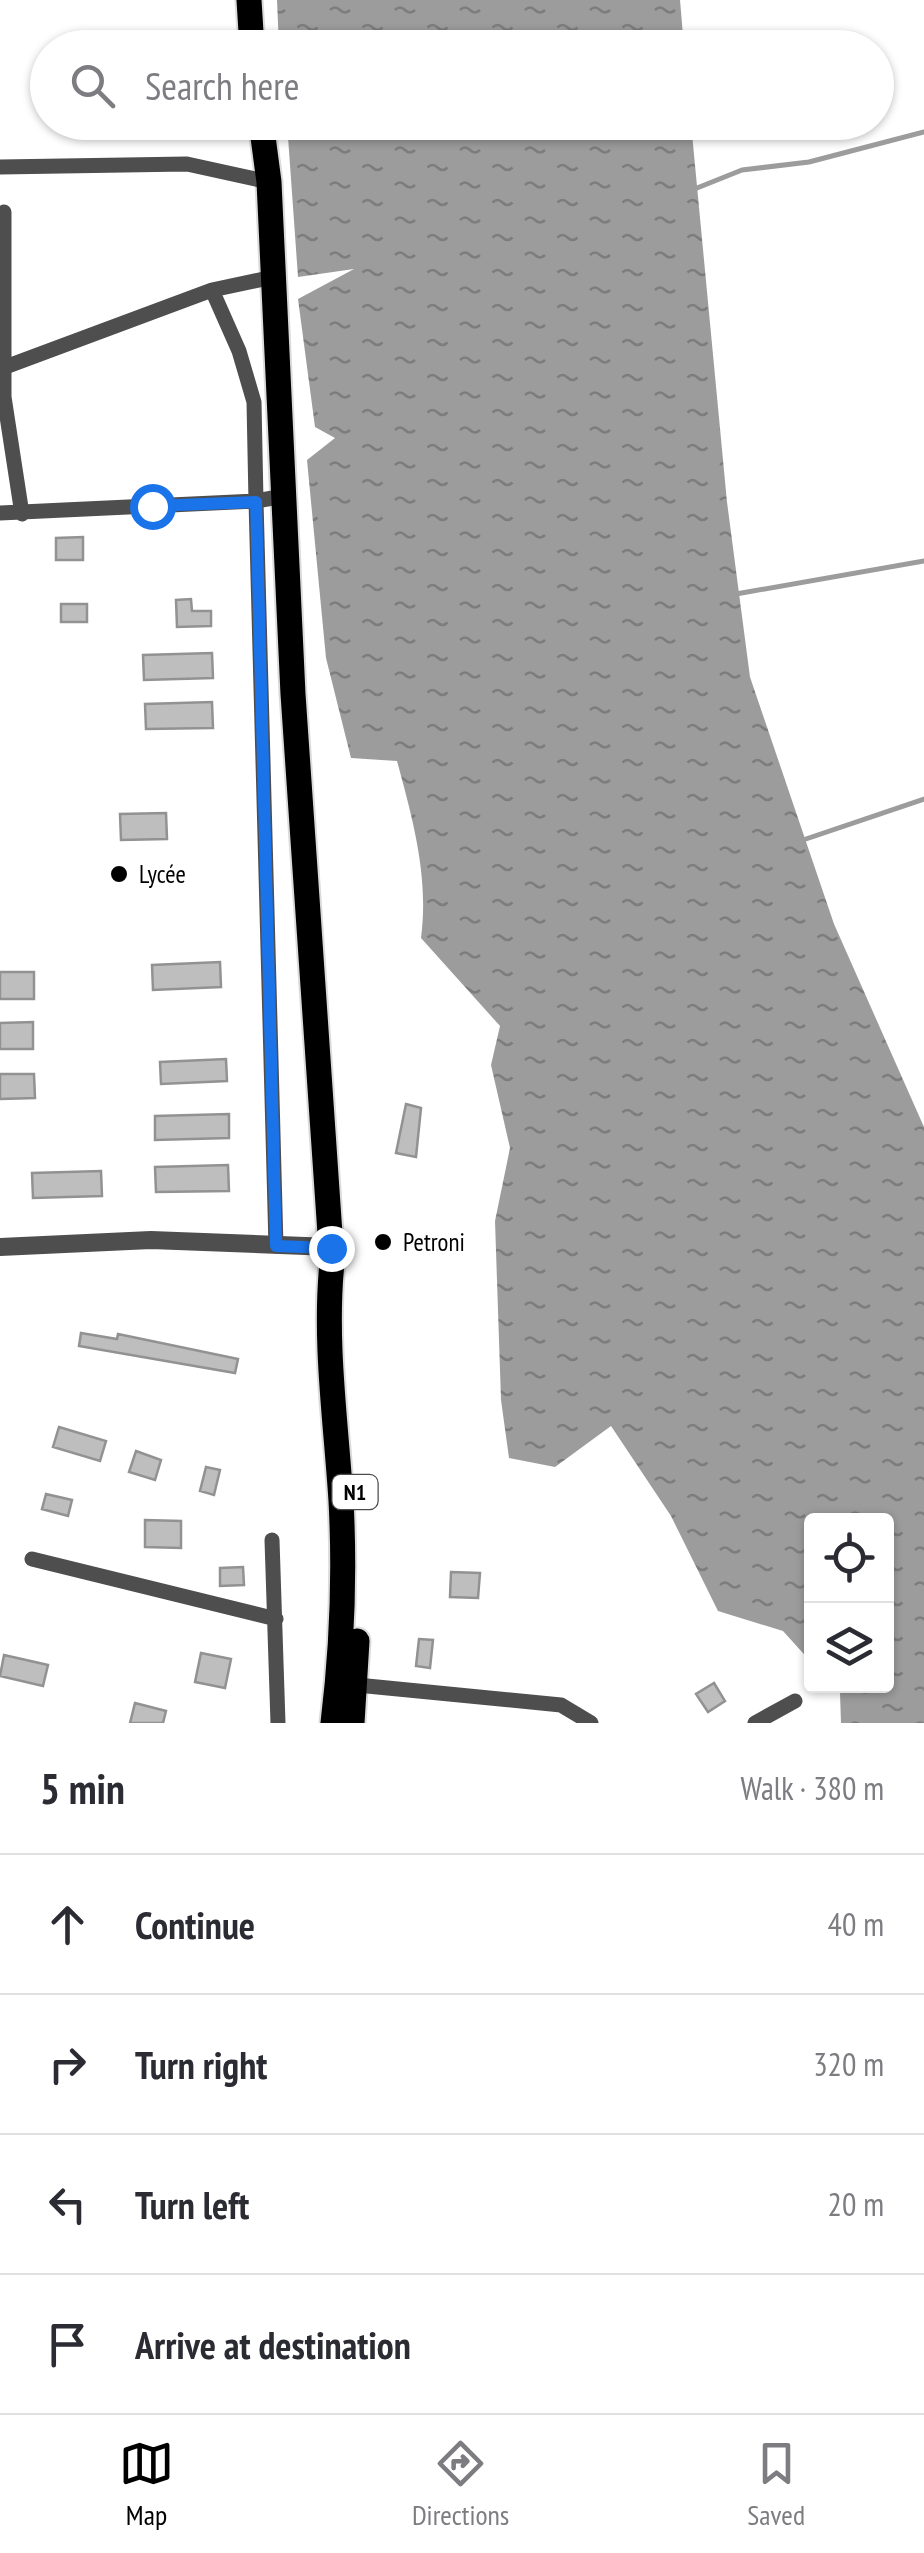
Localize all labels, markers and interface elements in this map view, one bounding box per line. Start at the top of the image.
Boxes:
search box [30,30,894,140]
icon: search [65,58,120,113]
text: Search here [145,61,299,110]
route start [130,484,176,530]
place label: Lycée [139,858,186,890]
marker: Lycée [108,863,130,885]
route end [309,1226,355,1272]
place label: Petroni [403,1226,465,1258]
marker: Petroni [372,1231,394,1253]
road number: N1 [332,1475,378,1509]
map controls [804,1513,894,1693]
button: locate [804,1513,894,1603]
button: layers [804,1603,894,1693]
text: 5 min [40,1761,125,1816]
text: Walk · 380 m [740,1767,884,1809]
icon: ahead [40,1897,95,1952]
text: Continue [135,1900,255,1949]
text: 40 m [828,1903,884,1945]
icon: right [40,2037,95,2092]
text: Turn right [135,2040,267,2089]
text: 320 m [813,2043,884,2085]
icon: left [40,2177,95,2232]
text: Turn left [135,2180,249,2229]
text: 20 m [828,2183,884,2225]
icon: arrive [40,2317,95,2372]
text: Arrive at destination [135,2320,411,2369]
tab: Map [119,2436,174,2533]
tab: Directions [412,2436,509,2533]
tab: Saved [747,2436,805,2533]

